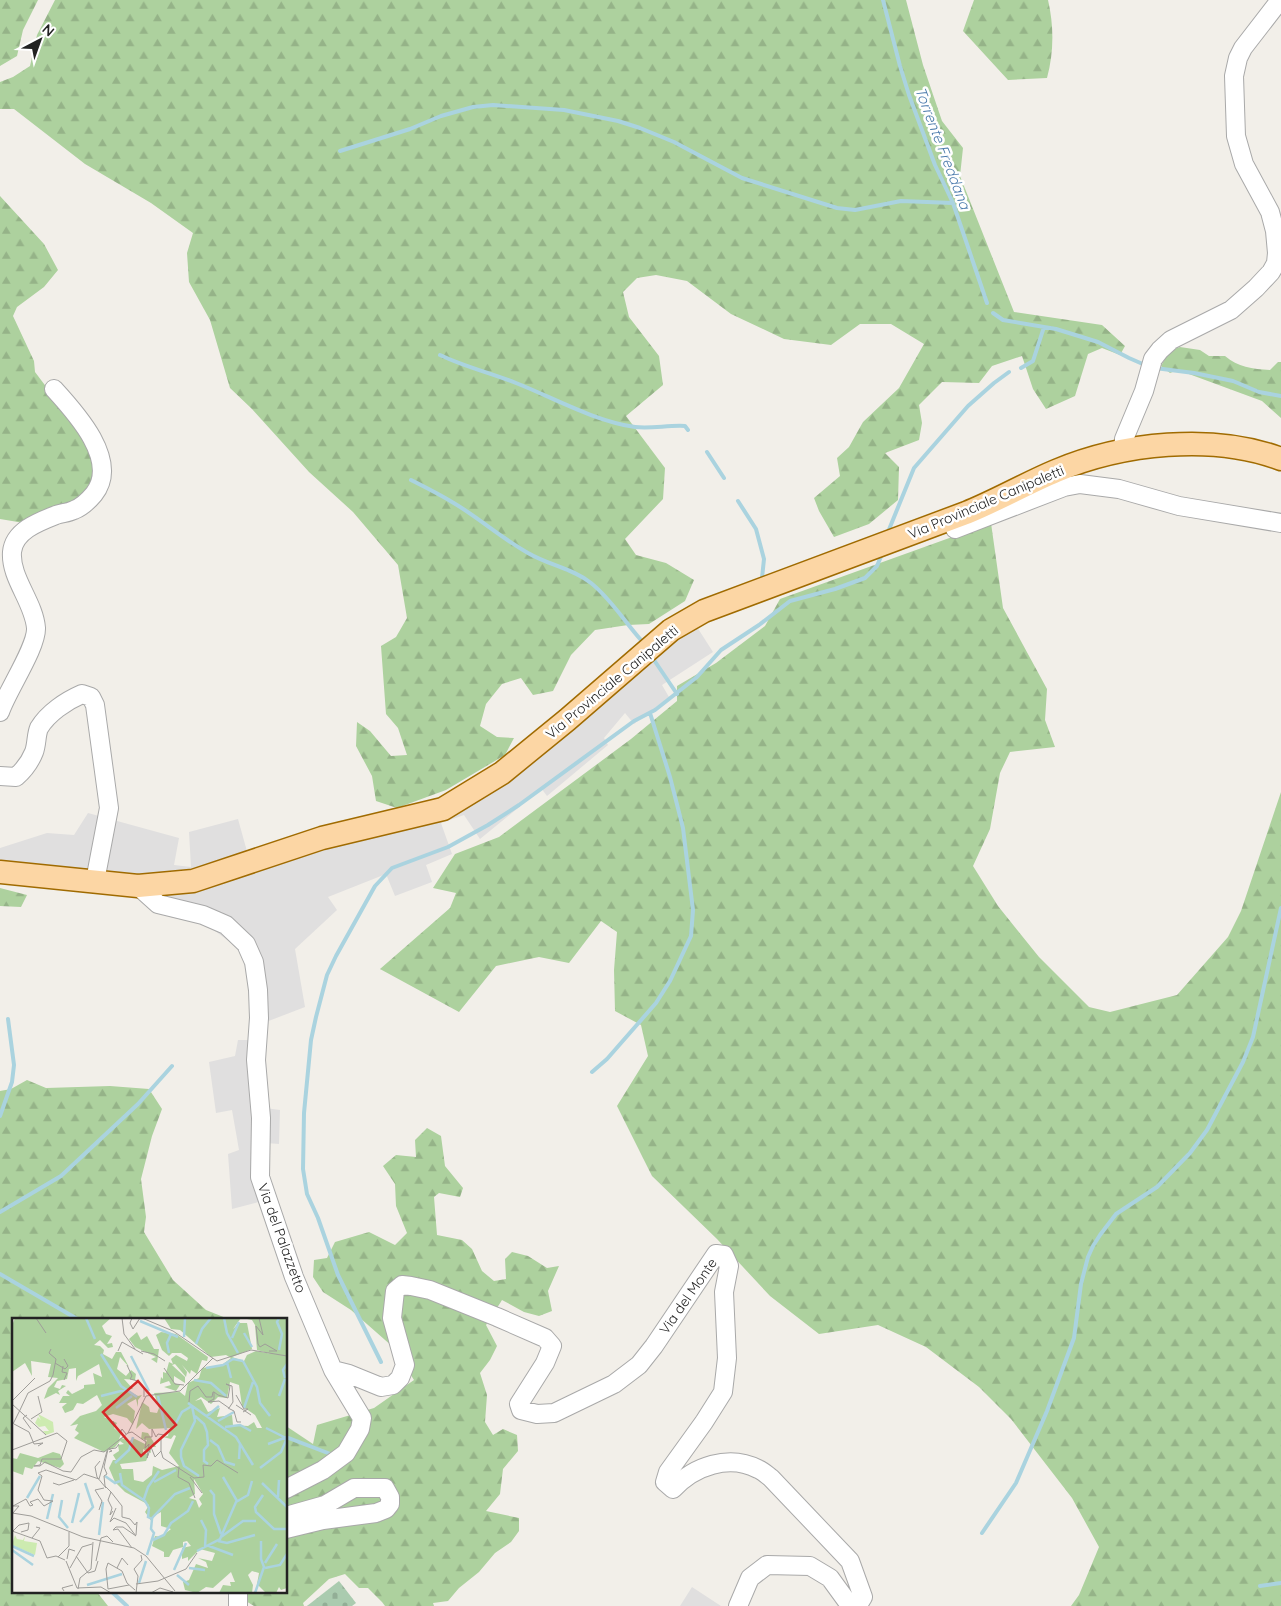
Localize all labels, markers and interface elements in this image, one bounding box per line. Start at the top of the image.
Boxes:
north arrow [15,15,65,65]
text: N [39,20,58,40]
water label: Torrente Freddana [911,84,975,213]
street label: Via Provinciale Canipaletti [905,461,1067,543]
street label: Via Provinciale Canipaletti [542,621,682,743]
street label: Via del Palazzetto [254,1181,310,1295]
street label: Via del Monte [655,1254,721,1338]
inset map [12,1318,288,1594]

